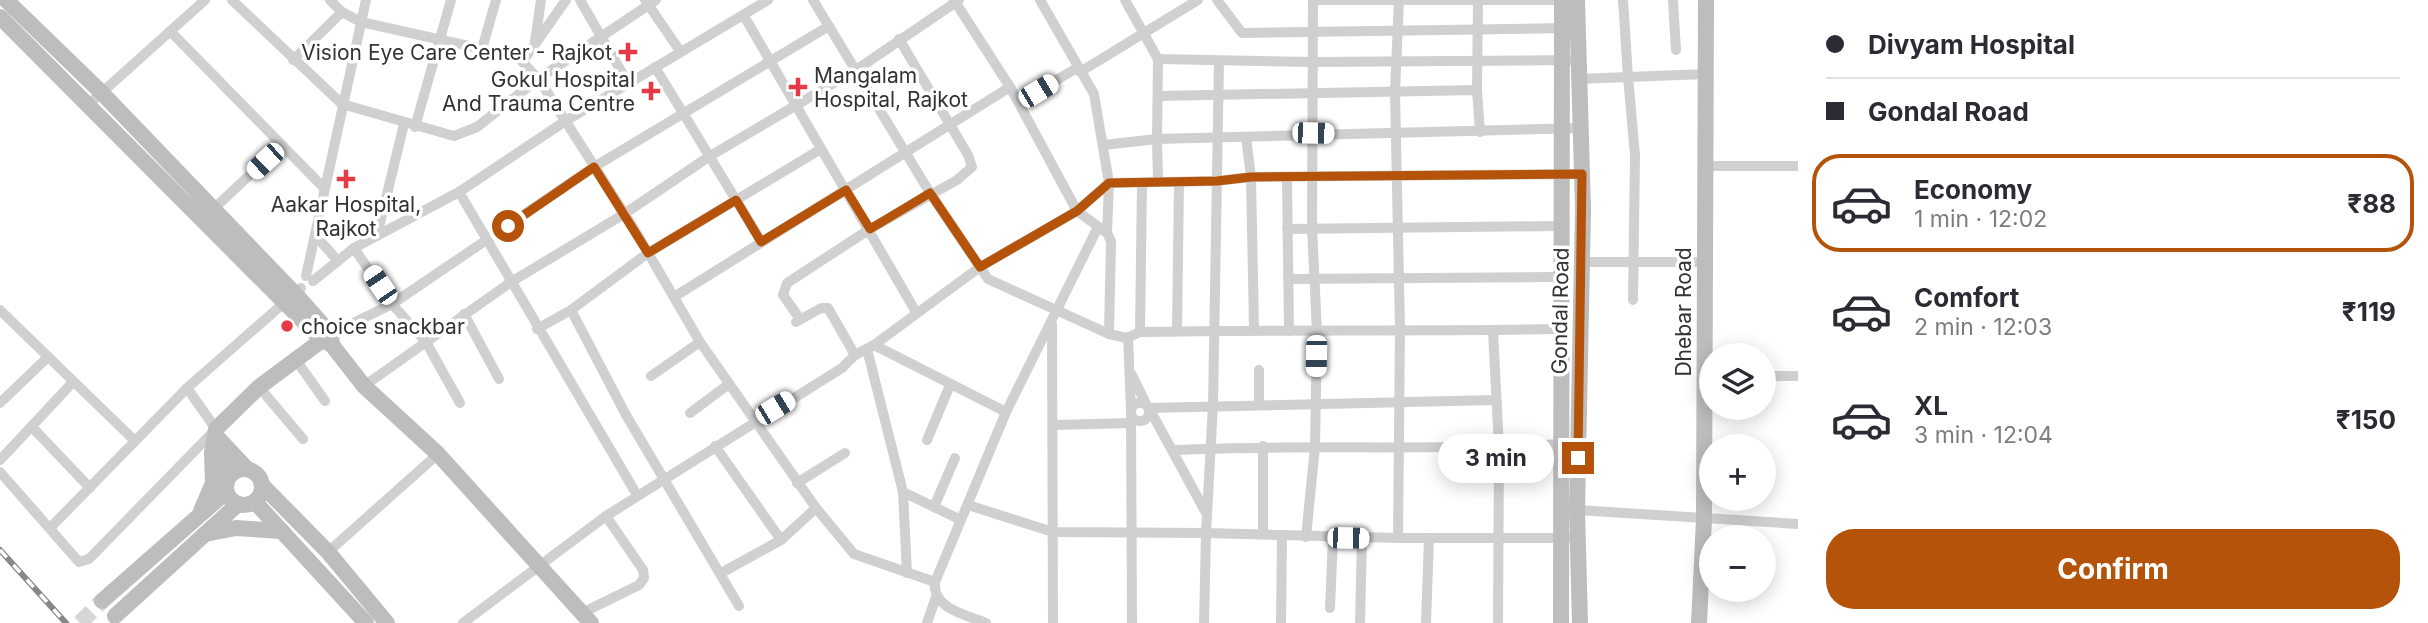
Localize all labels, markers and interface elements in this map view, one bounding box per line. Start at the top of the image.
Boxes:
text: Divyam Hospital [1868,29,2075,60]
place label: Vision Eye Care Center - Rajkot [301,40,612,65]
marker: Vision Eye Care Center - Rajkot [618,42,638,62]
place label: Mangalam Hospital, Rajkot [814,63,968,112]
place label: Gokul Hospital And Trauma Centre [442,67,635,116]
car [1015,71,1062,111]
marker: Mangalam Hospital, Rajkot [788,77,808,97]
marker: Gokul Hospital And Trauma Centre [641,81,661,101]
text: Gondal Road [1868,96,2029,127]
car [1292,122,1335,144]
car [243,139,288,183]
marker: Aakar Hospital, Rajkot [336,169,356,189]
icon: car [1830,172,1893,235]
text: Economy [1914,174,2032,205]
text: ₹88 [2347,188,2396,219]
place label: Aakar Hospital, Rajkot [271,192,421,241]
text: 1 min · 12:02 [1914,205,2047,233]
route start [492,210,524,242]
street label: Gondal Road [1546,247,1574,375]
street label: Dhebar Road [1671,247,1696,377]
car [360,262,401,308]
icon: car [1830,280,1893,343]
text: Comfort [1914,282,2019,313]
text: ₹119 [2342,296,2396,327]
text: 2 min · 12:03 [1914,313,2052,341]
place label: choice snackbar [301,314,465,339]
marker: choice snackbar [279,318,295,334]
car [1306,335,1327,377]
map controls [1699,343,1776,602]
button: layers [1699,343,1776,420]
car [752,388,799,428]
icon: car [1830,388,1893,451]
text: XL [1914,390,1948,421]
text: ₹150 [2336,404,2396,435]
text: 3 min · 12:04 [1914,421,2053,449]
callout: 3 min [1438,434,1554,482]
button: + [1699,434,1776,511]
route end [1562,442,1594,474]
text: 3 min [1465,444,1527,472]
button: − [1699,525,1776,602]
car [1327,527,1370,549]
button: Confirm [1826,529,2400,609]

